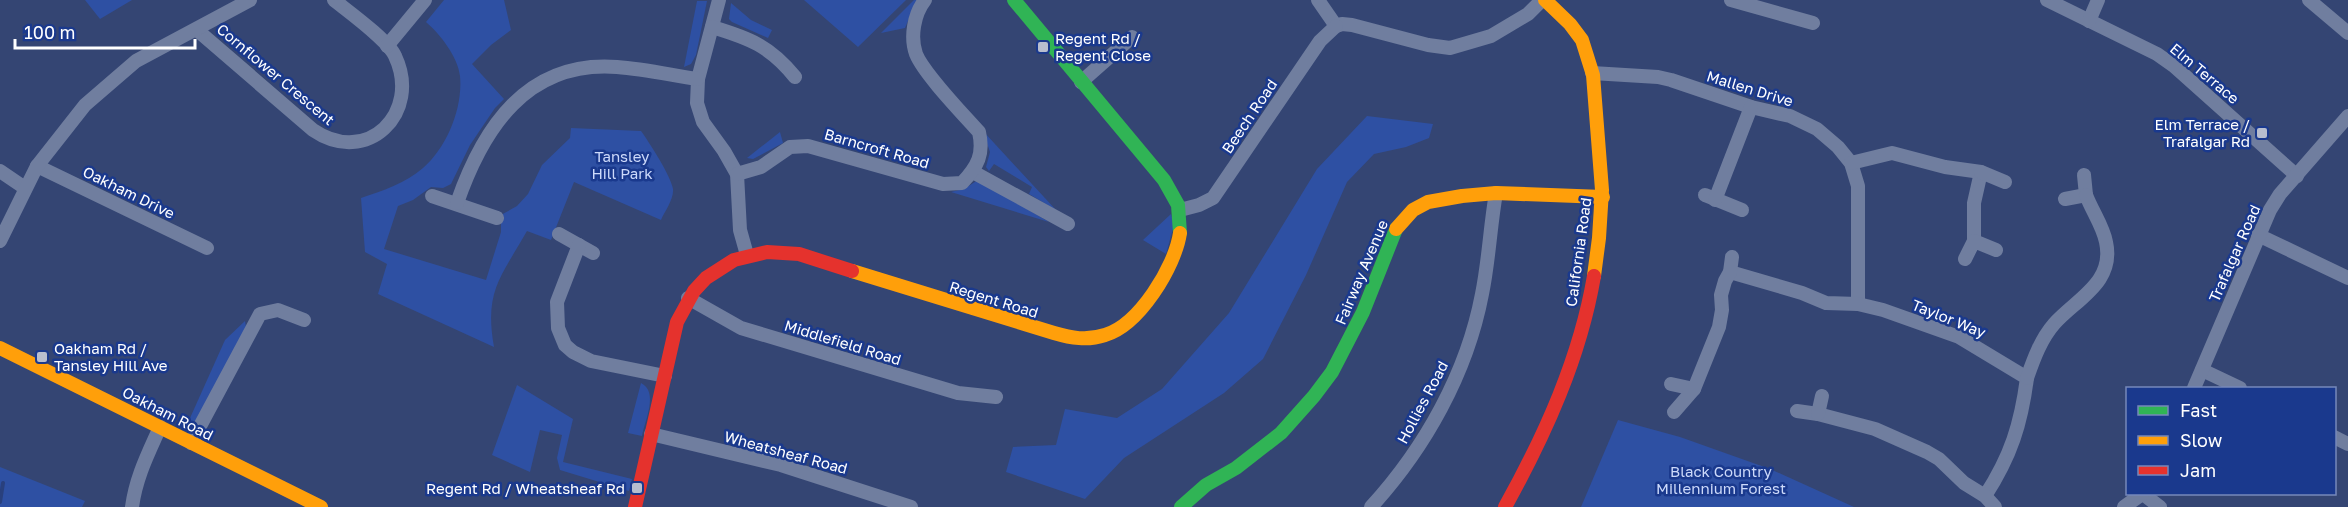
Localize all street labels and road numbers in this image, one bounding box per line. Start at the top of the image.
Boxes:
street label: Cornflower Crescent [214,20,338,128]
street label: Elm Terrace [2167,39,2243,107]
street label: Mallen Drive [1704,66,1796,110]
street label: Beech Road [1218,76,1280,156]
street label: Barncroft Road [822,124,932,172]
street label: Oakham Drive [80,162,178,222]
street label: California Road [1561,196,1595,308]
street label: Trafalgar Road [2205,202,2263,304]
street label: Fairway Avenue [1331,216,1391,327]
street label: Regent Road [947,277,1041,321]
street label: Taylor Way [1909,295,1989,341]
street label: Middlefield Road [782,316,904,368]
street label: Hollies Road [1393,358,1451,446]
street label: Oakham Road [120,382,216,444]
street label: Wheatsheaf Road [722,427,850,477]

